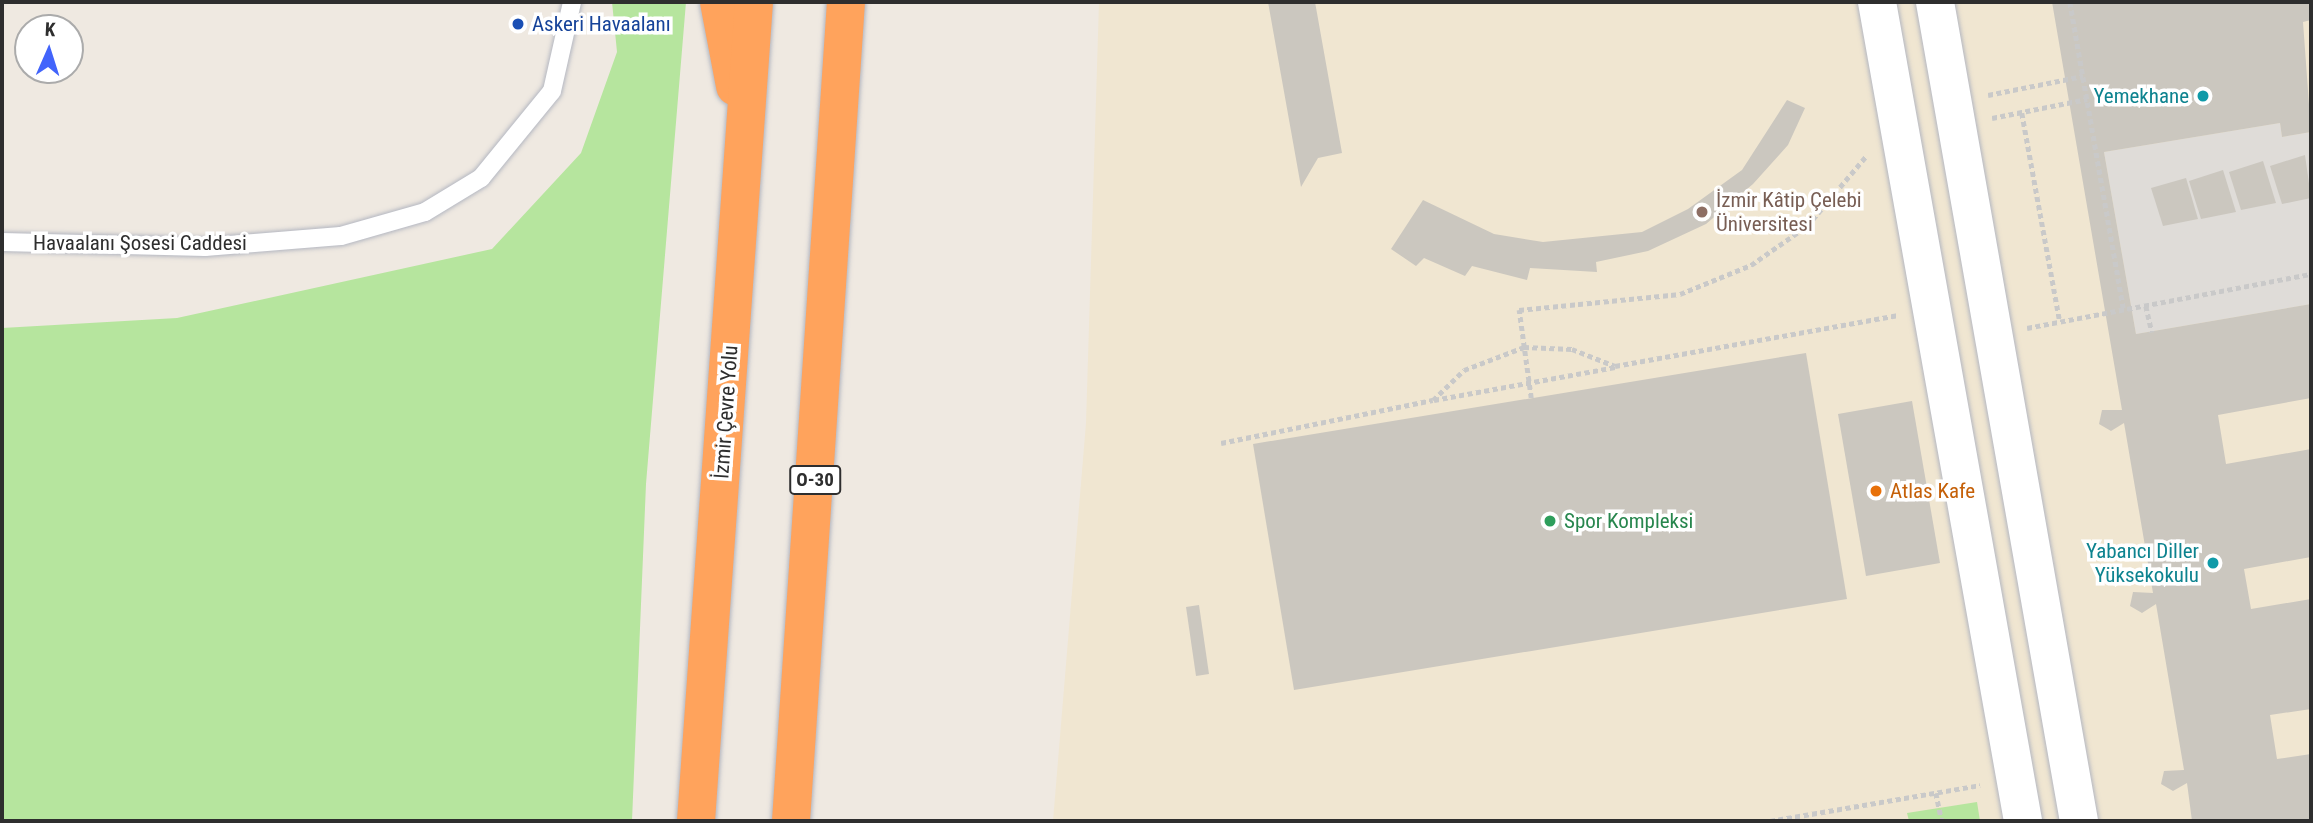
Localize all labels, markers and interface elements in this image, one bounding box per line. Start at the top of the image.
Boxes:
place label: Askeri Havaalanı [532,11,671,37]
north arrow [14,14,84,84]
marker: Askeri Havaalanı [510,16,526,32]
text: K [44,18,56,41]
place label: Yemekhane [2093,83,2189,109]
marker: Yemekhane [2195,88,2211,104]
place label: İzmir Kâtip Çelebi Üniversitesi [1716,187,1862,237]
marker: İzmir Kâtip Çelebi Üniversitesi [1694,204,1710,220]
street label: Havaalanı Şosesi Caddesi [33,230,247,256]
street label: İzmir Çevre Yolu [709,344,743,480]
road number: O-30 [789,464,841,495]
place label: Atlas Kafe [1890,478,1975,504]
marker: Atlas Kafe [1868,483,1884,499]
place label: Spor Kompleksi [1564,508,1693,534]
marker: Spor Kompleksi [1542,513,1558,529]
place label: Yabancı Diller Yüksekokulu [2086,538,2199,588]
marker: Yabancı Diller Yüksekokulu [2205,555,2221,571]

